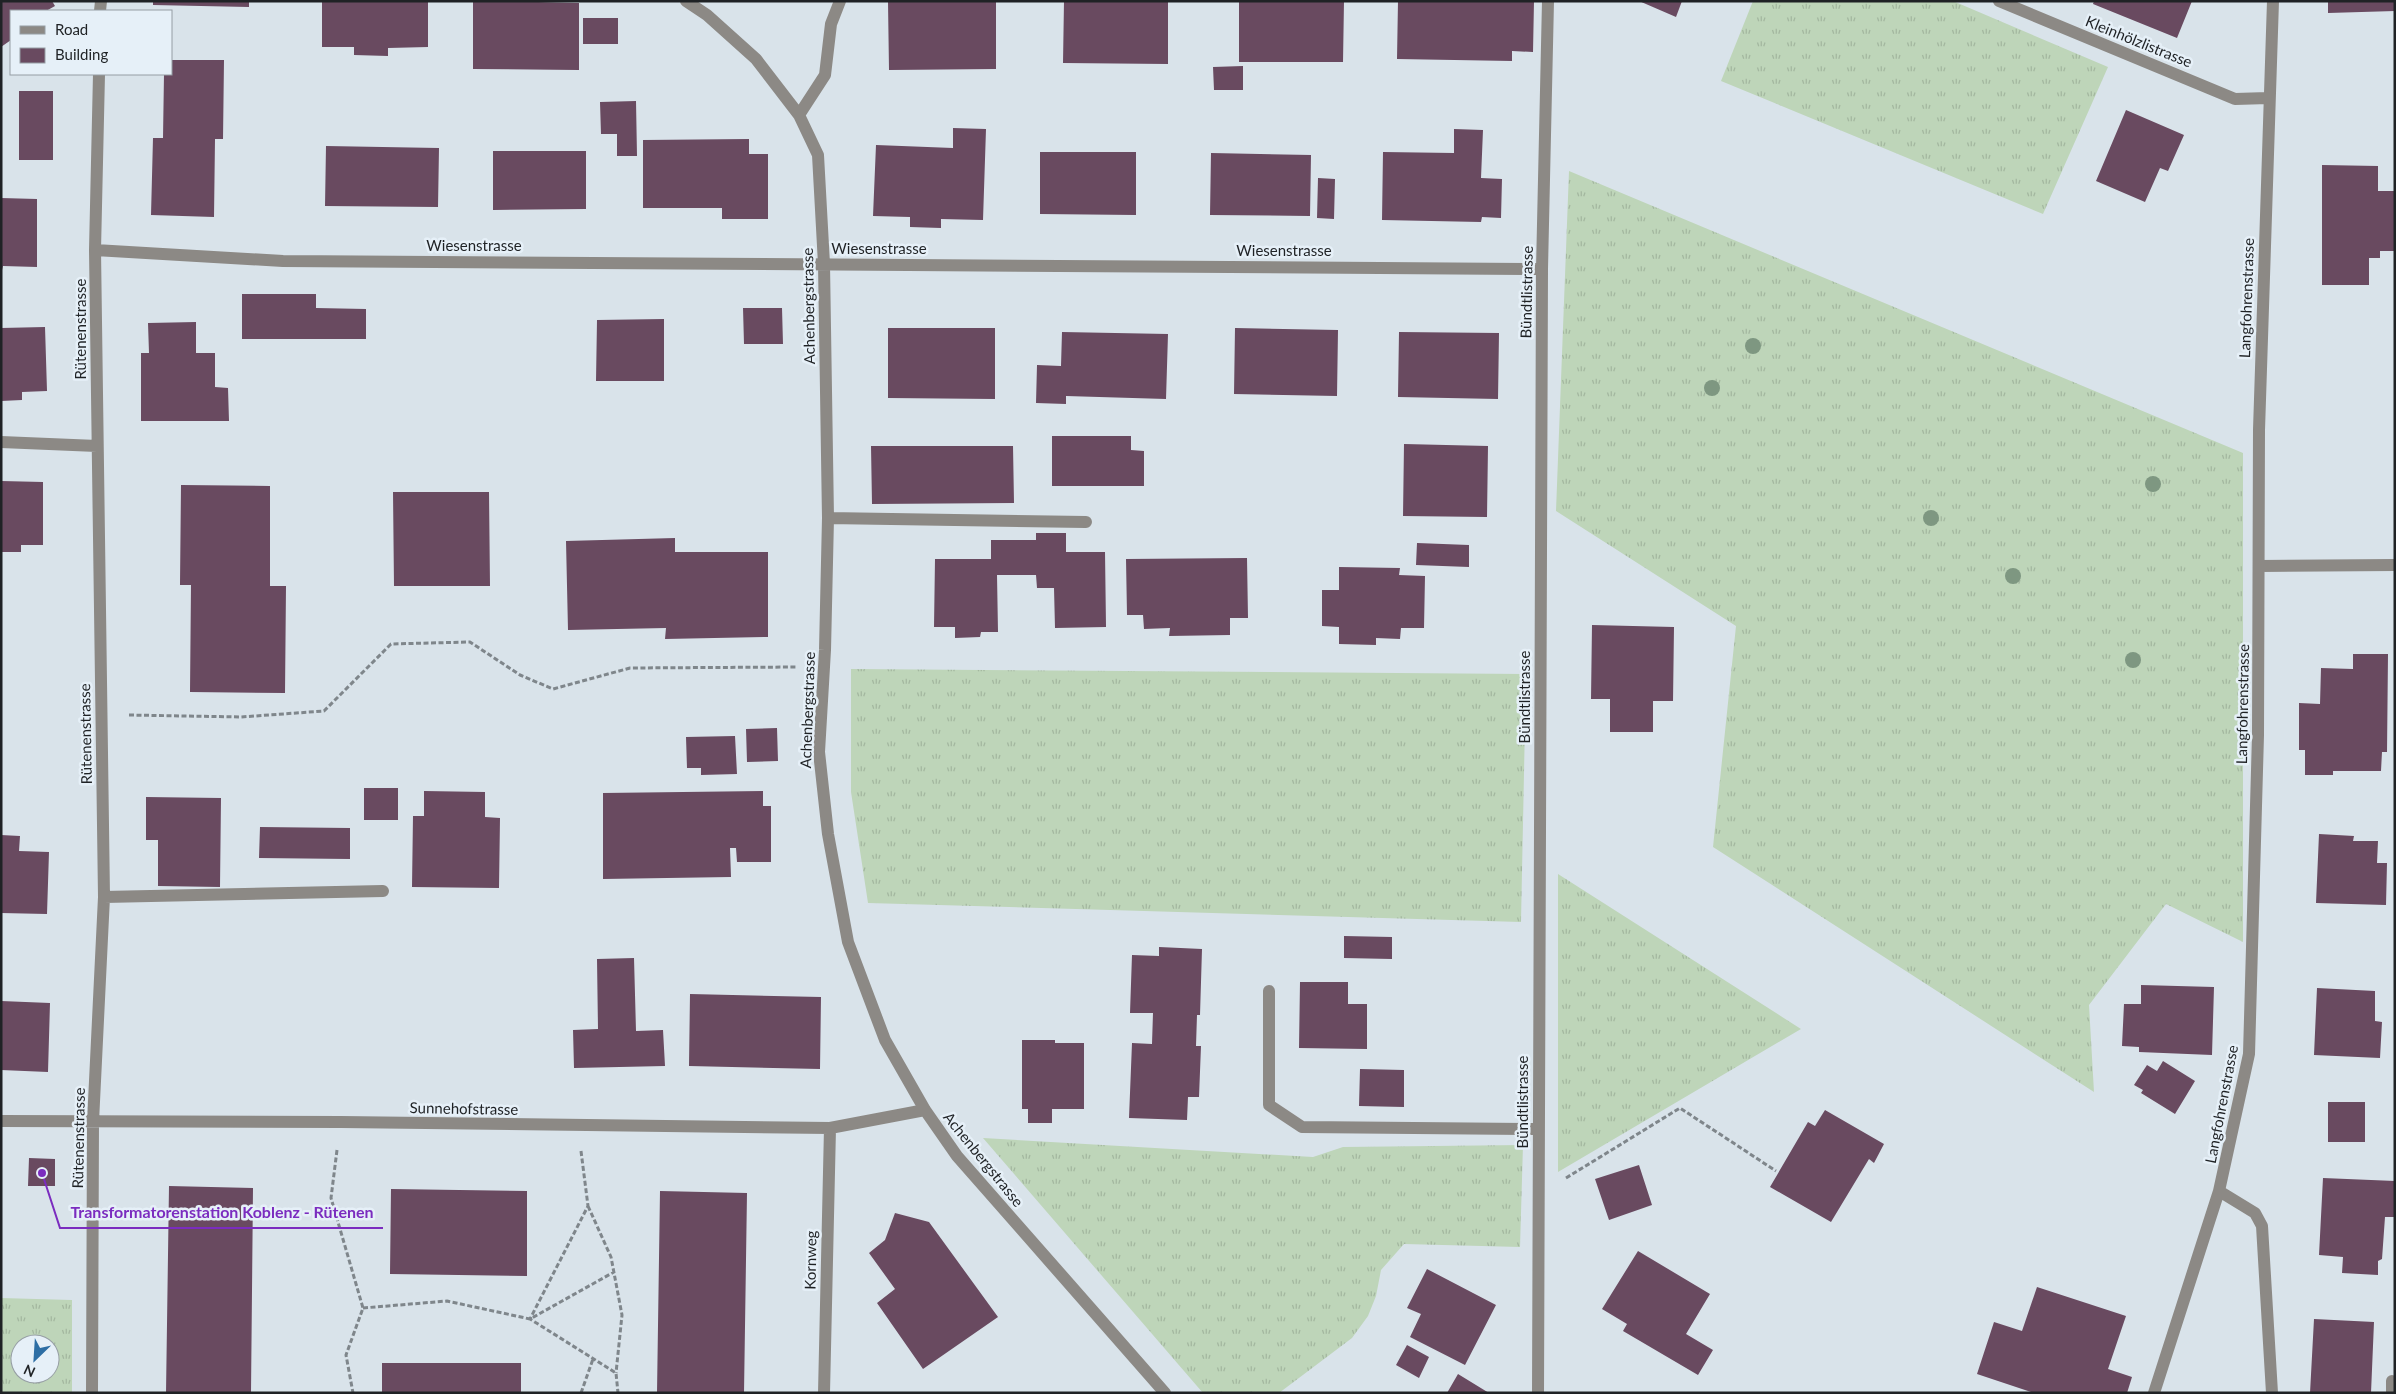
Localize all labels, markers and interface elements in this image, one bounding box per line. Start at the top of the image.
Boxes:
legend [10,10,172,75]
street label: Kleinhölzlistrasse [2083,11,2195,71]
text: Road [55,20,88,38]
text: Building [55,45,108,63]
street label: Wiesenstrasse [426,236,522,254]
street label: Langfohrenstrasse [2235,238,2257,358]
street label: Wiesenstrasse [831,239,927,257]
street label: Wiesenstrasse [1236,241,1332,259]
street label: Bündtlistrasse [1516,245,1536,339]
street label: Achenbergstrasse [798,247,818,365]
street label: Rütenenstrasse [71,278,89,379]
street label: Langfohrenstrasse [2232,644,2252,764]
street label: Achenbergstrasse [796,651,818,769]
street label: Bündtlistrasse [1515,651,1533,743]
street label: Rütenenstrasse [75,683,95,785]
street label: Langfohrenstrasse [2201,1043,2241,1165]
street label: Bündtlistrasse [1513,1056,1531,1148]
street label: Rütenenstrasse [68,1087,88,1189]
street label: Sunnehofstrasse [410,1098,519,1118]
street label: Achenbergstrasse [940,1108,1028,1210]
callout: Transformatorenstation Koblenz - Rütenen [60,1197,383,1228]
text: Transformatorenstation Koblenz - Rütenen [70,1202,374,1221]
street label: Kornweg [800,1230,820,1290]
north arrow [10,1334,60,1384]
text: N [21,1361,38,1381]

